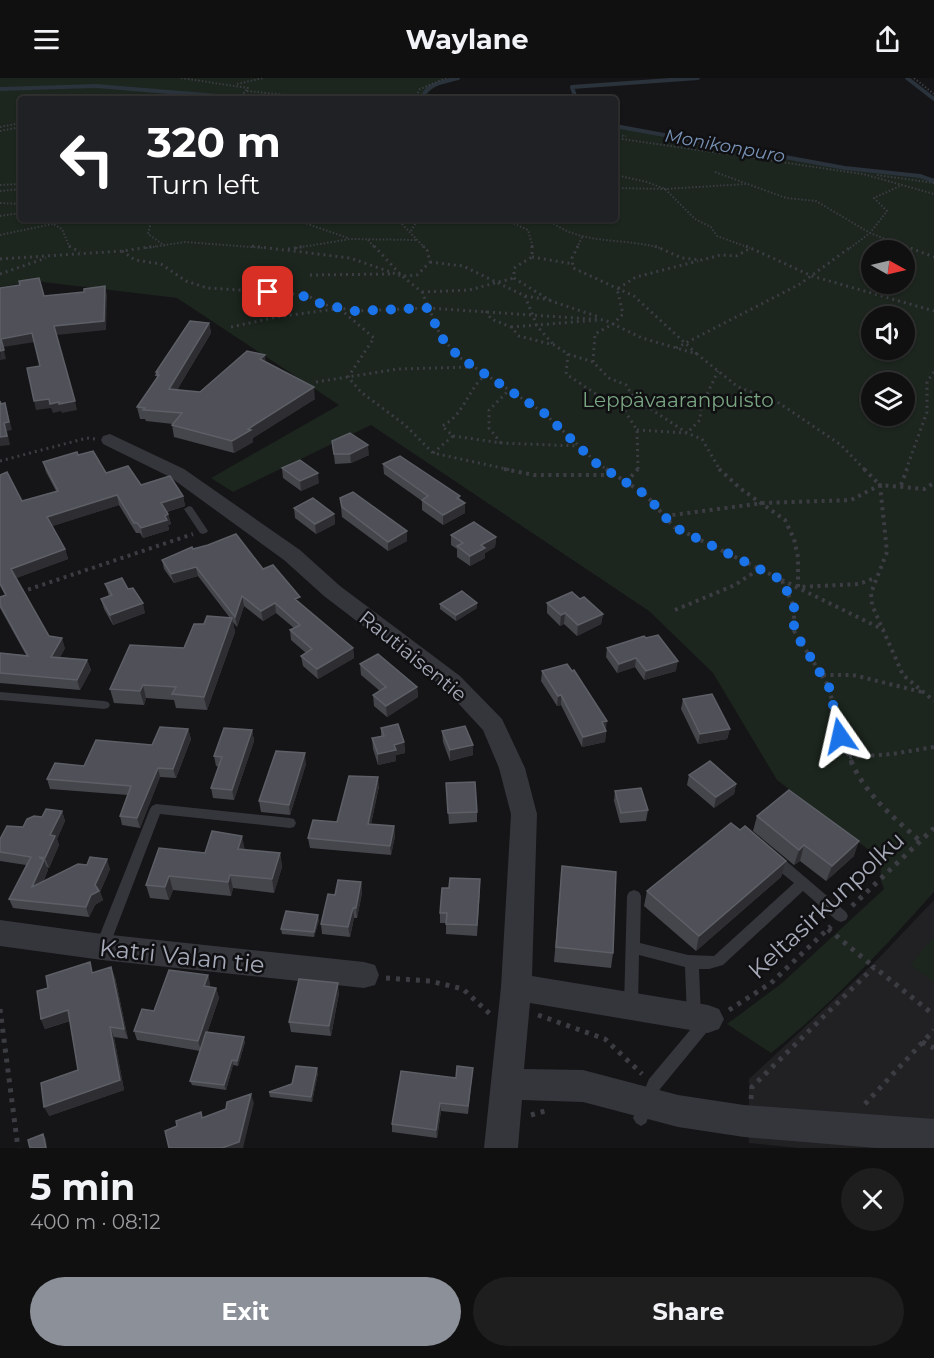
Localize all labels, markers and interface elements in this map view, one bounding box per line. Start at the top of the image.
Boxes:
icon: menu [30,23,63,56]
text: Waylane [405,23,529,56]
icon: share [871,23,904,56]
text: 320 m [147,116,281,168]
icon: left [48,120,126,198]
water label: Monikonpuro [663,125,787,167]
text: Turn left [147,168,260,201]
north arrow [861,240,915,294]
map controls [861,240,915,426]
pin [242,266,293,317]
icon: arrive [251,275,284,308]
button: sound [861,306,915,360]
button: layers [861,372,915,426]
park label: Leppävaaranpuisto [582,388,774,412]
street label: Rautiaisentie [354,605,472,707]
position arrow [808,704,872,768]
street label: Keltasirkunpolku [742,825,910,985]
street label: Katri Valan tie [98,933,266,979]
text: 5 min [30,1165,135,1209]
button: close [841,1168,904,1231]
text: 400 m · 08:12 [30,1210,161,1234]
button: Exit [30,1277,461,1346]
button: Share [473,1277,904,1346]

